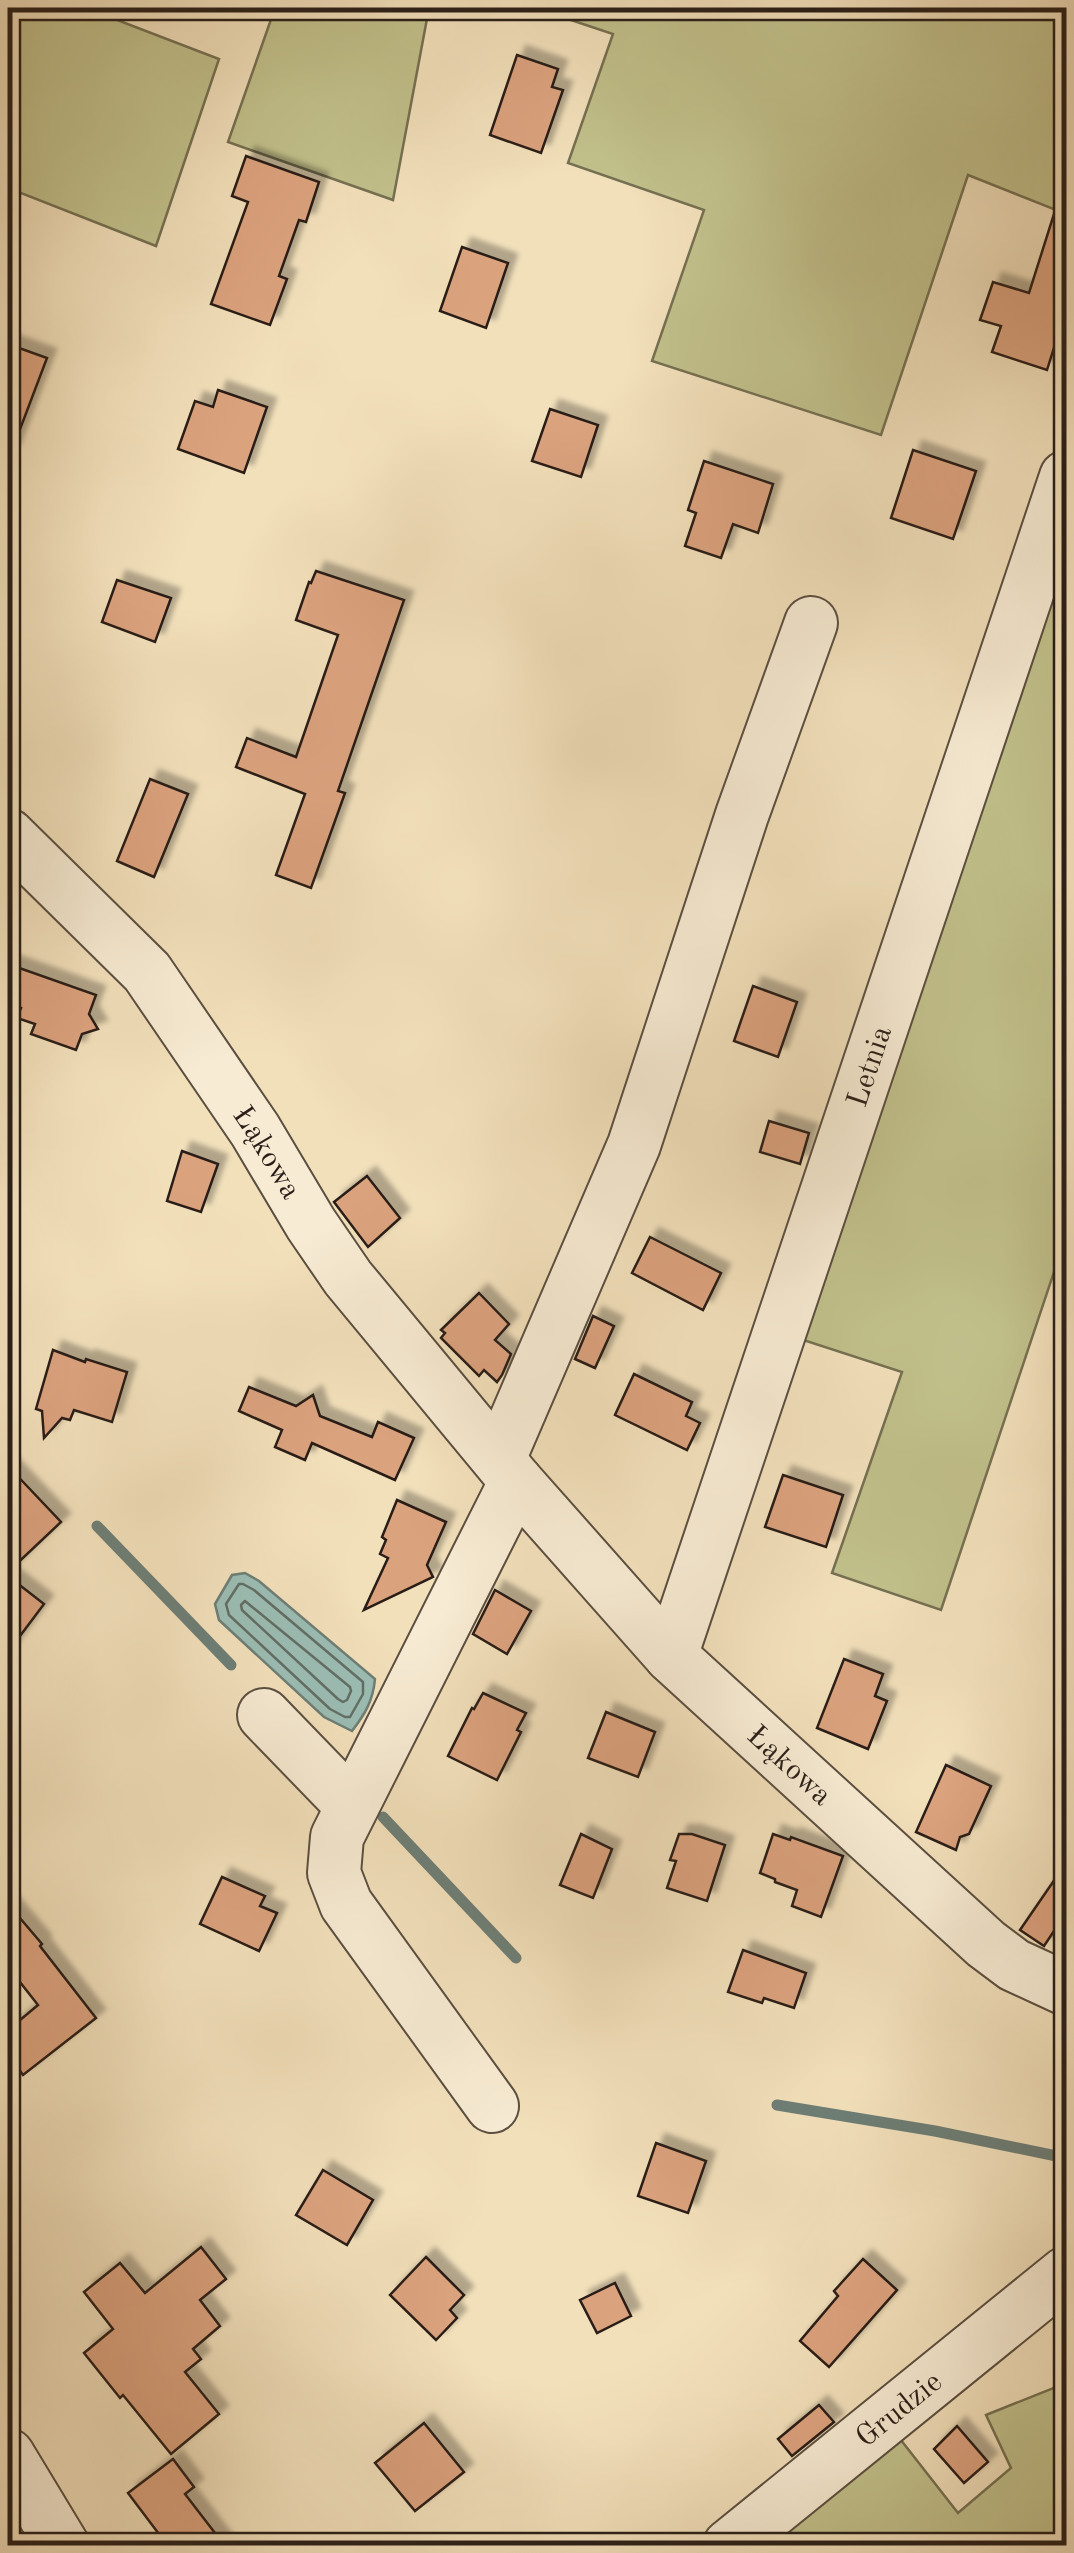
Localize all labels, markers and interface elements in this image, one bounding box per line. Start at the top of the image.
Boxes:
street label: Letnia [843,1022,898,1111]
street label: Łąkowa [226,1101,306,1205]
street label: Łąkowa [741,1721,837,1812]
street label: Grudzie [851,2367,948,2454]

